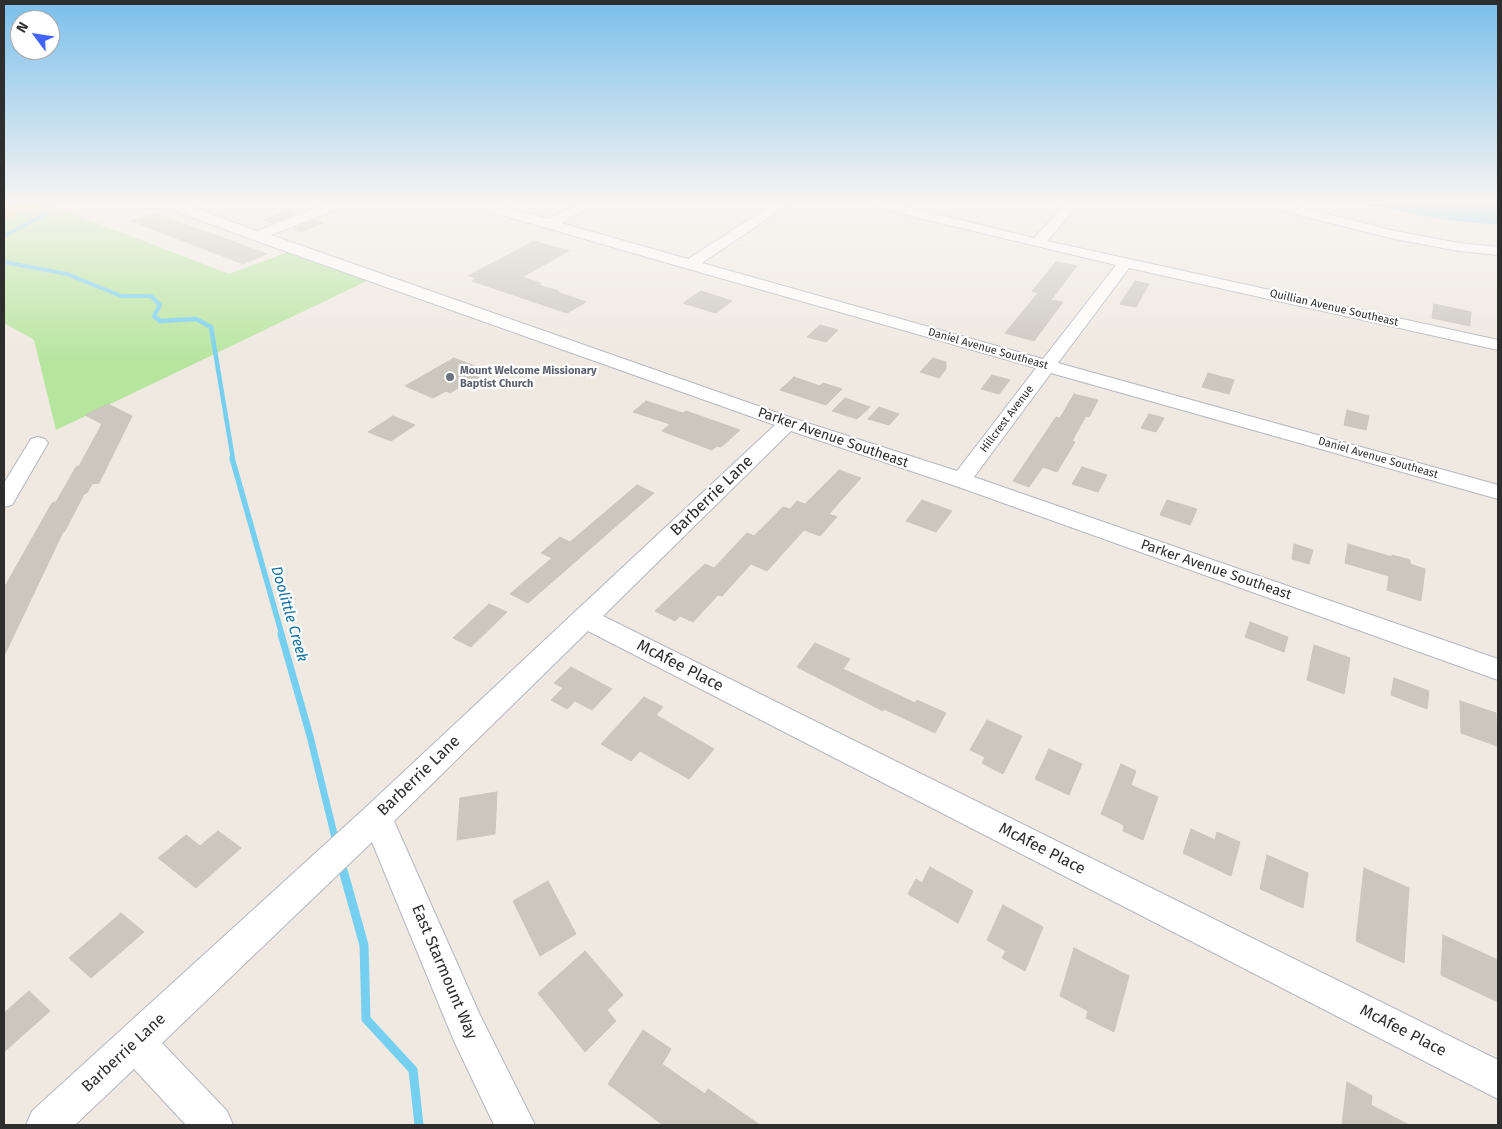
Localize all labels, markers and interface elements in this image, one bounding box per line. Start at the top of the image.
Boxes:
north arrow [10,10,60,60]
text: N [13,19,32,36]
street label: Quillian Avenue Southeast [1268,287,1400,329]
street label: Daniel Avenue Southeast [927,326,1049,372]
place label: Mount Welcome Missionary Baptist Church [460,364,597,390]
marker: Mount Welcome Missionary Baptist Church [444,371,456,383]
street label: Hillcrest Avenue [977,383,1037,455]
street label: Parker Avenue Southeast [756,404,910,472]
street label: Daniel Avenue Southeast [1317,435,1439,481]
street label: Barberrie Lane [667,452,757,540]
street label: Parker Avenue Southeast [1139,536,1293,604]
water label: Doolittle Creek [267,564,311,664]
street label: McAfee Place [633,636,727,696]
street label: Barberrie Lane [374,732,464,820]
street label: McAfee Place [995,819,1089,879]
street label: East Starmount Way [407,902,481,1042]
street label: McAfee Place [1356,1001,1450,1061]
street label: Barberrie Lane [78,1009,170,1097]

